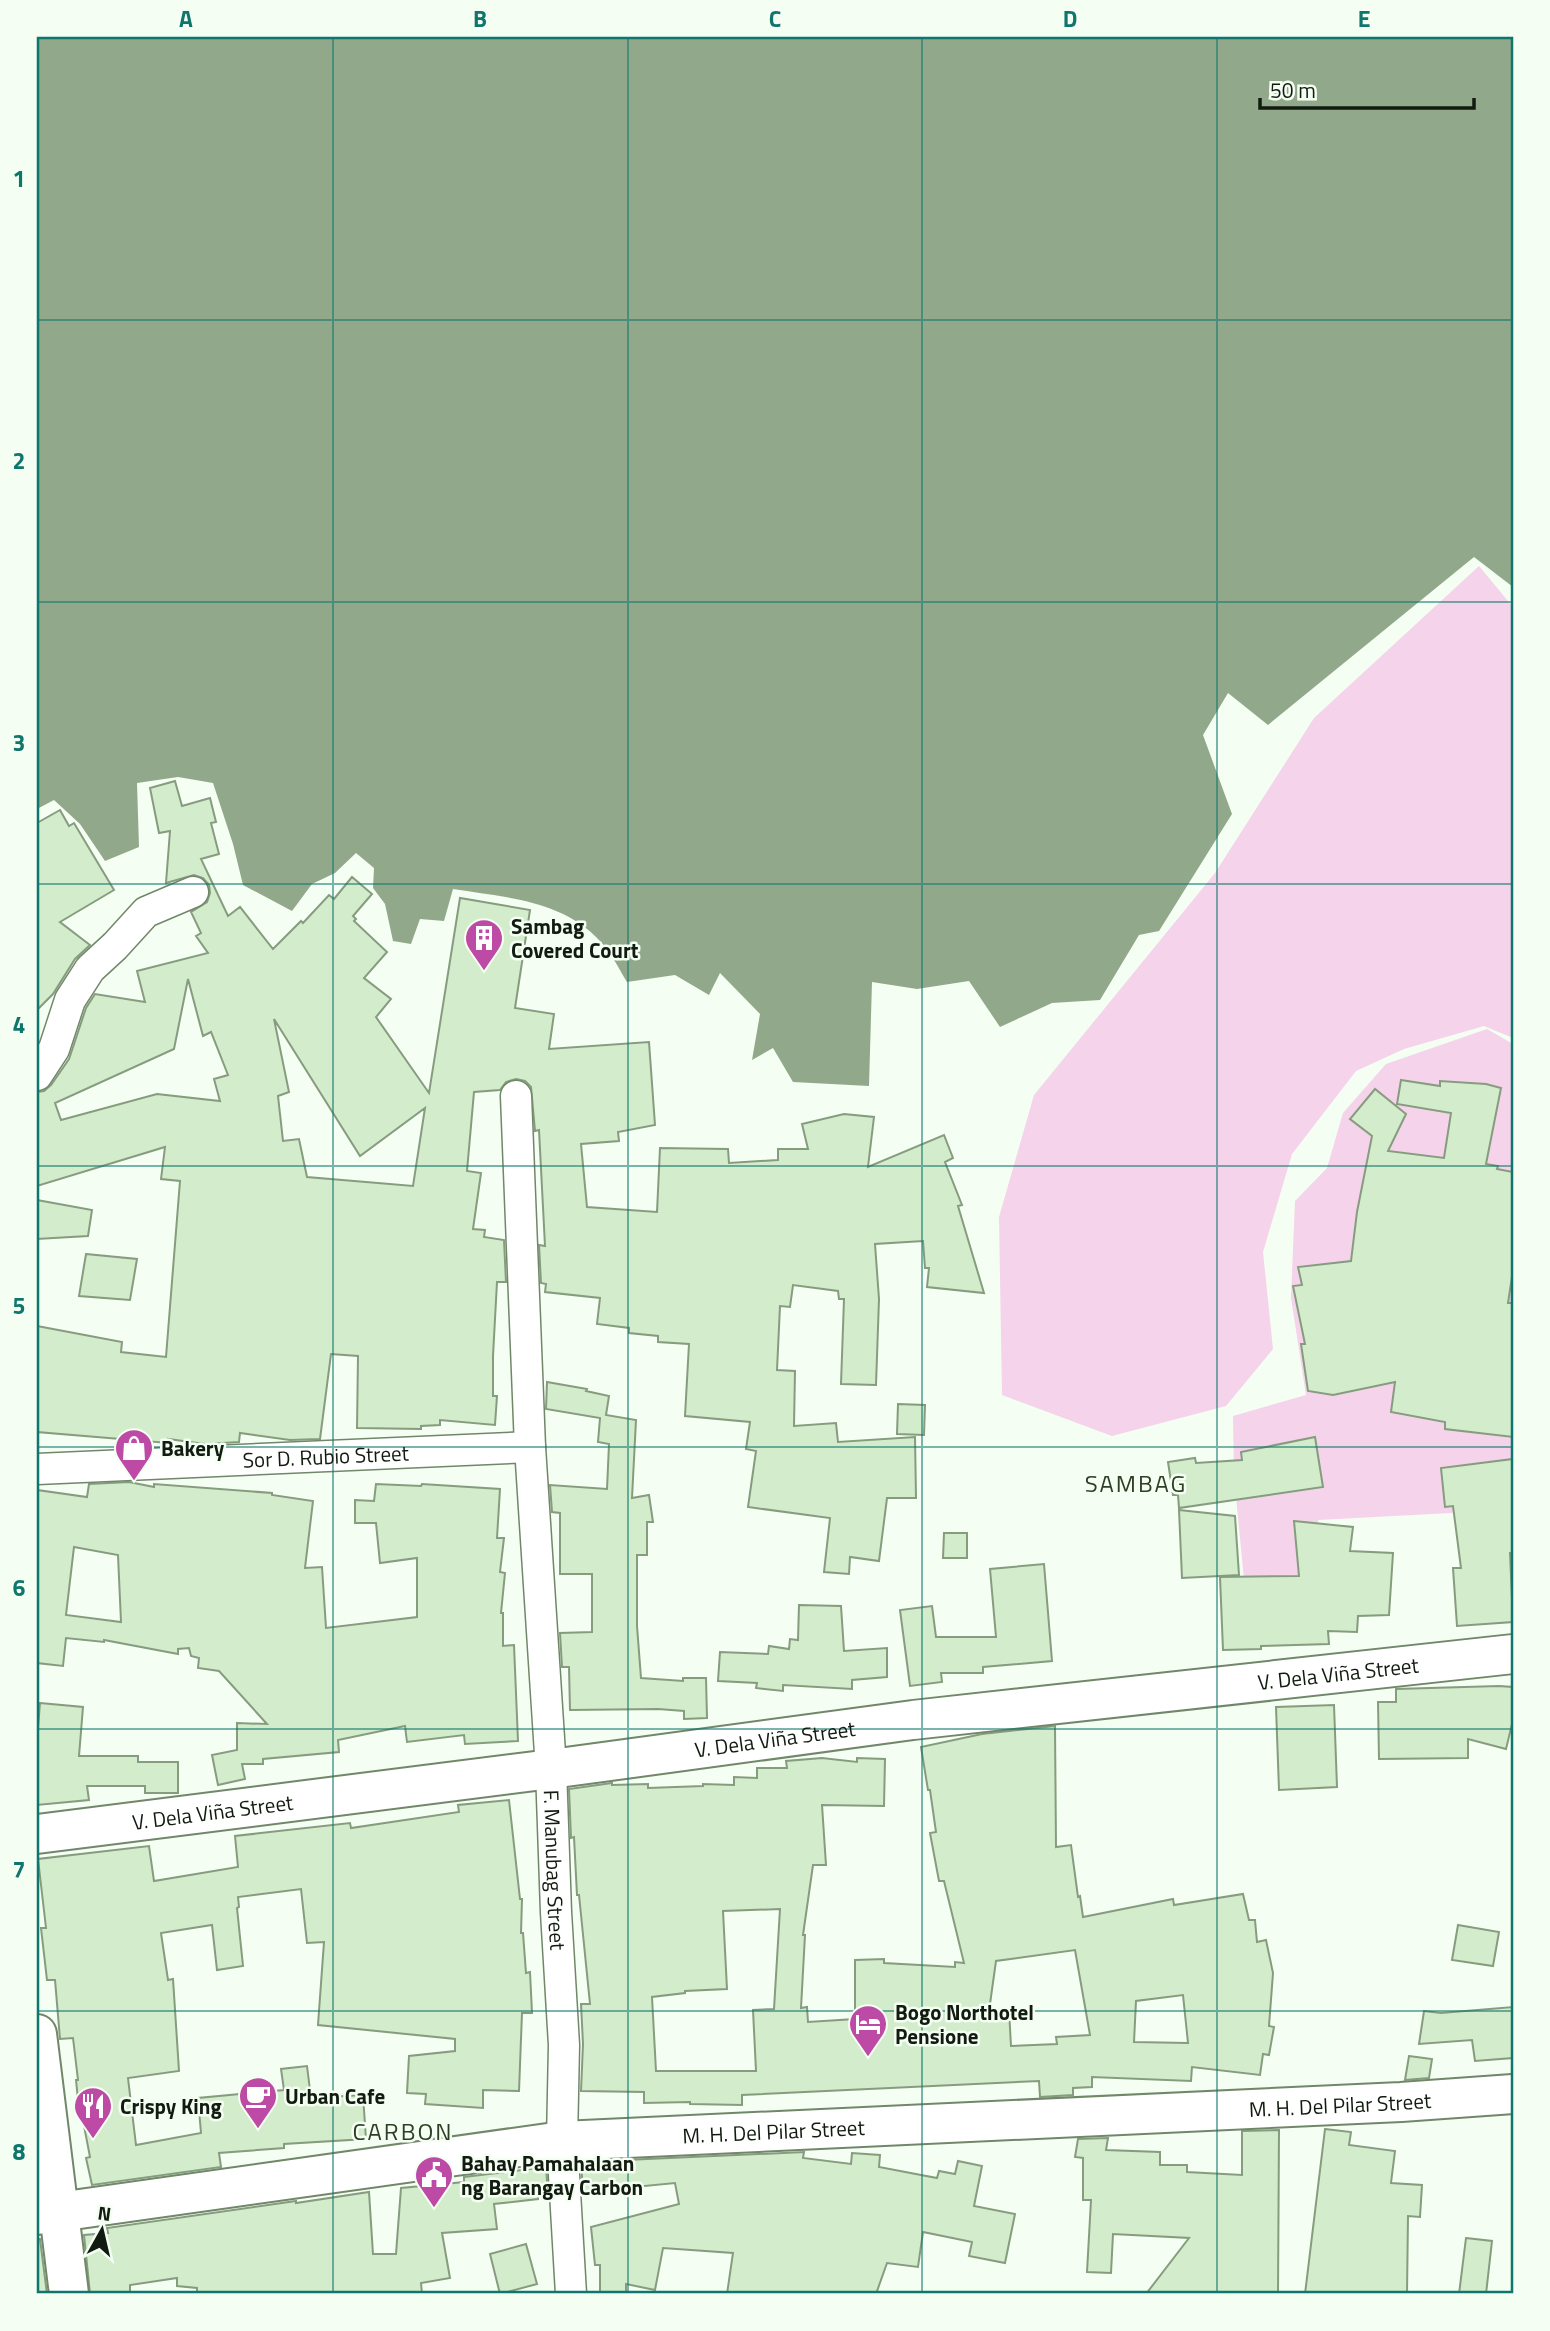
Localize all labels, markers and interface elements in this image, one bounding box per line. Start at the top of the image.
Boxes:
text: A [179,1,193,36]
text: B [473,1,487,36]
text: C [769,1,781,36]
text: D [1063,1,1077,36]
text: E [1358,1,1370,36]
scale bar [1260,66,1473,110]
text: 50 m [1270,74,1316,106]
text: 1 [13,161,25,196]
text: 2 [13,443,25,478]
text: 3 [13,725,25,760]
place label: Sambag Covered Court [511,910,639,966]
building icon: Sambag Covered Court [463,917,505,972]
text: 4 [13,1007,25,1042]
text: 5 [13,1288,25,1323]
shop icon: Bakery [113,1427,155,1482]
place label: Bakery [161,1432,225,1464]
street label: Sor D. Rubio Street [242,1436,410,1476]
district label: SAMBAG [1085,1465,1187,1501]
text: 6 [13,1570,26,1605]
street label: V. Dela Viña Street [1256,1648,1421,1698]
street label: V. Dela Viña Street [692,1712,858,1765]
street label: V. Dela Viña Street [130,1786,296,1838]
street label: F. Manubag Street [536,1789,574,1952]
text: 7 [13,1852,25,1887]
place label: Bogo Northotel Pensione [895,1996,1034,2052]
hotel icon: Bogo Northotel Pensione [847,2003,889,2058]
cafe icon: Urban Cafe [237,2075,279,2130]
place label: Urban Cafe [285,2080,385,2112]
street label: M. H. Del Pilar Street [1248,2084,1433,2125]
restaurant icon: Crispy King [72,2085,114,2140]
place label: Crispy King [120,2090,222,2122]
street label: M. H. Del Pilar Street [682,2111,866,2151]
district label: CARBON [353,2113,454,2149]
text: 8 [13,2134,26,2169]
place label: Bahay Pamahalaan ng Barangay Carbon [461,2147,643,2203]
public building icon: Bahay Pamahalaan ng Barangay Carbon [413,2154,455,2209]
north arrow [66,2194,136,2264]
text: N [96,2197,113,2228]

